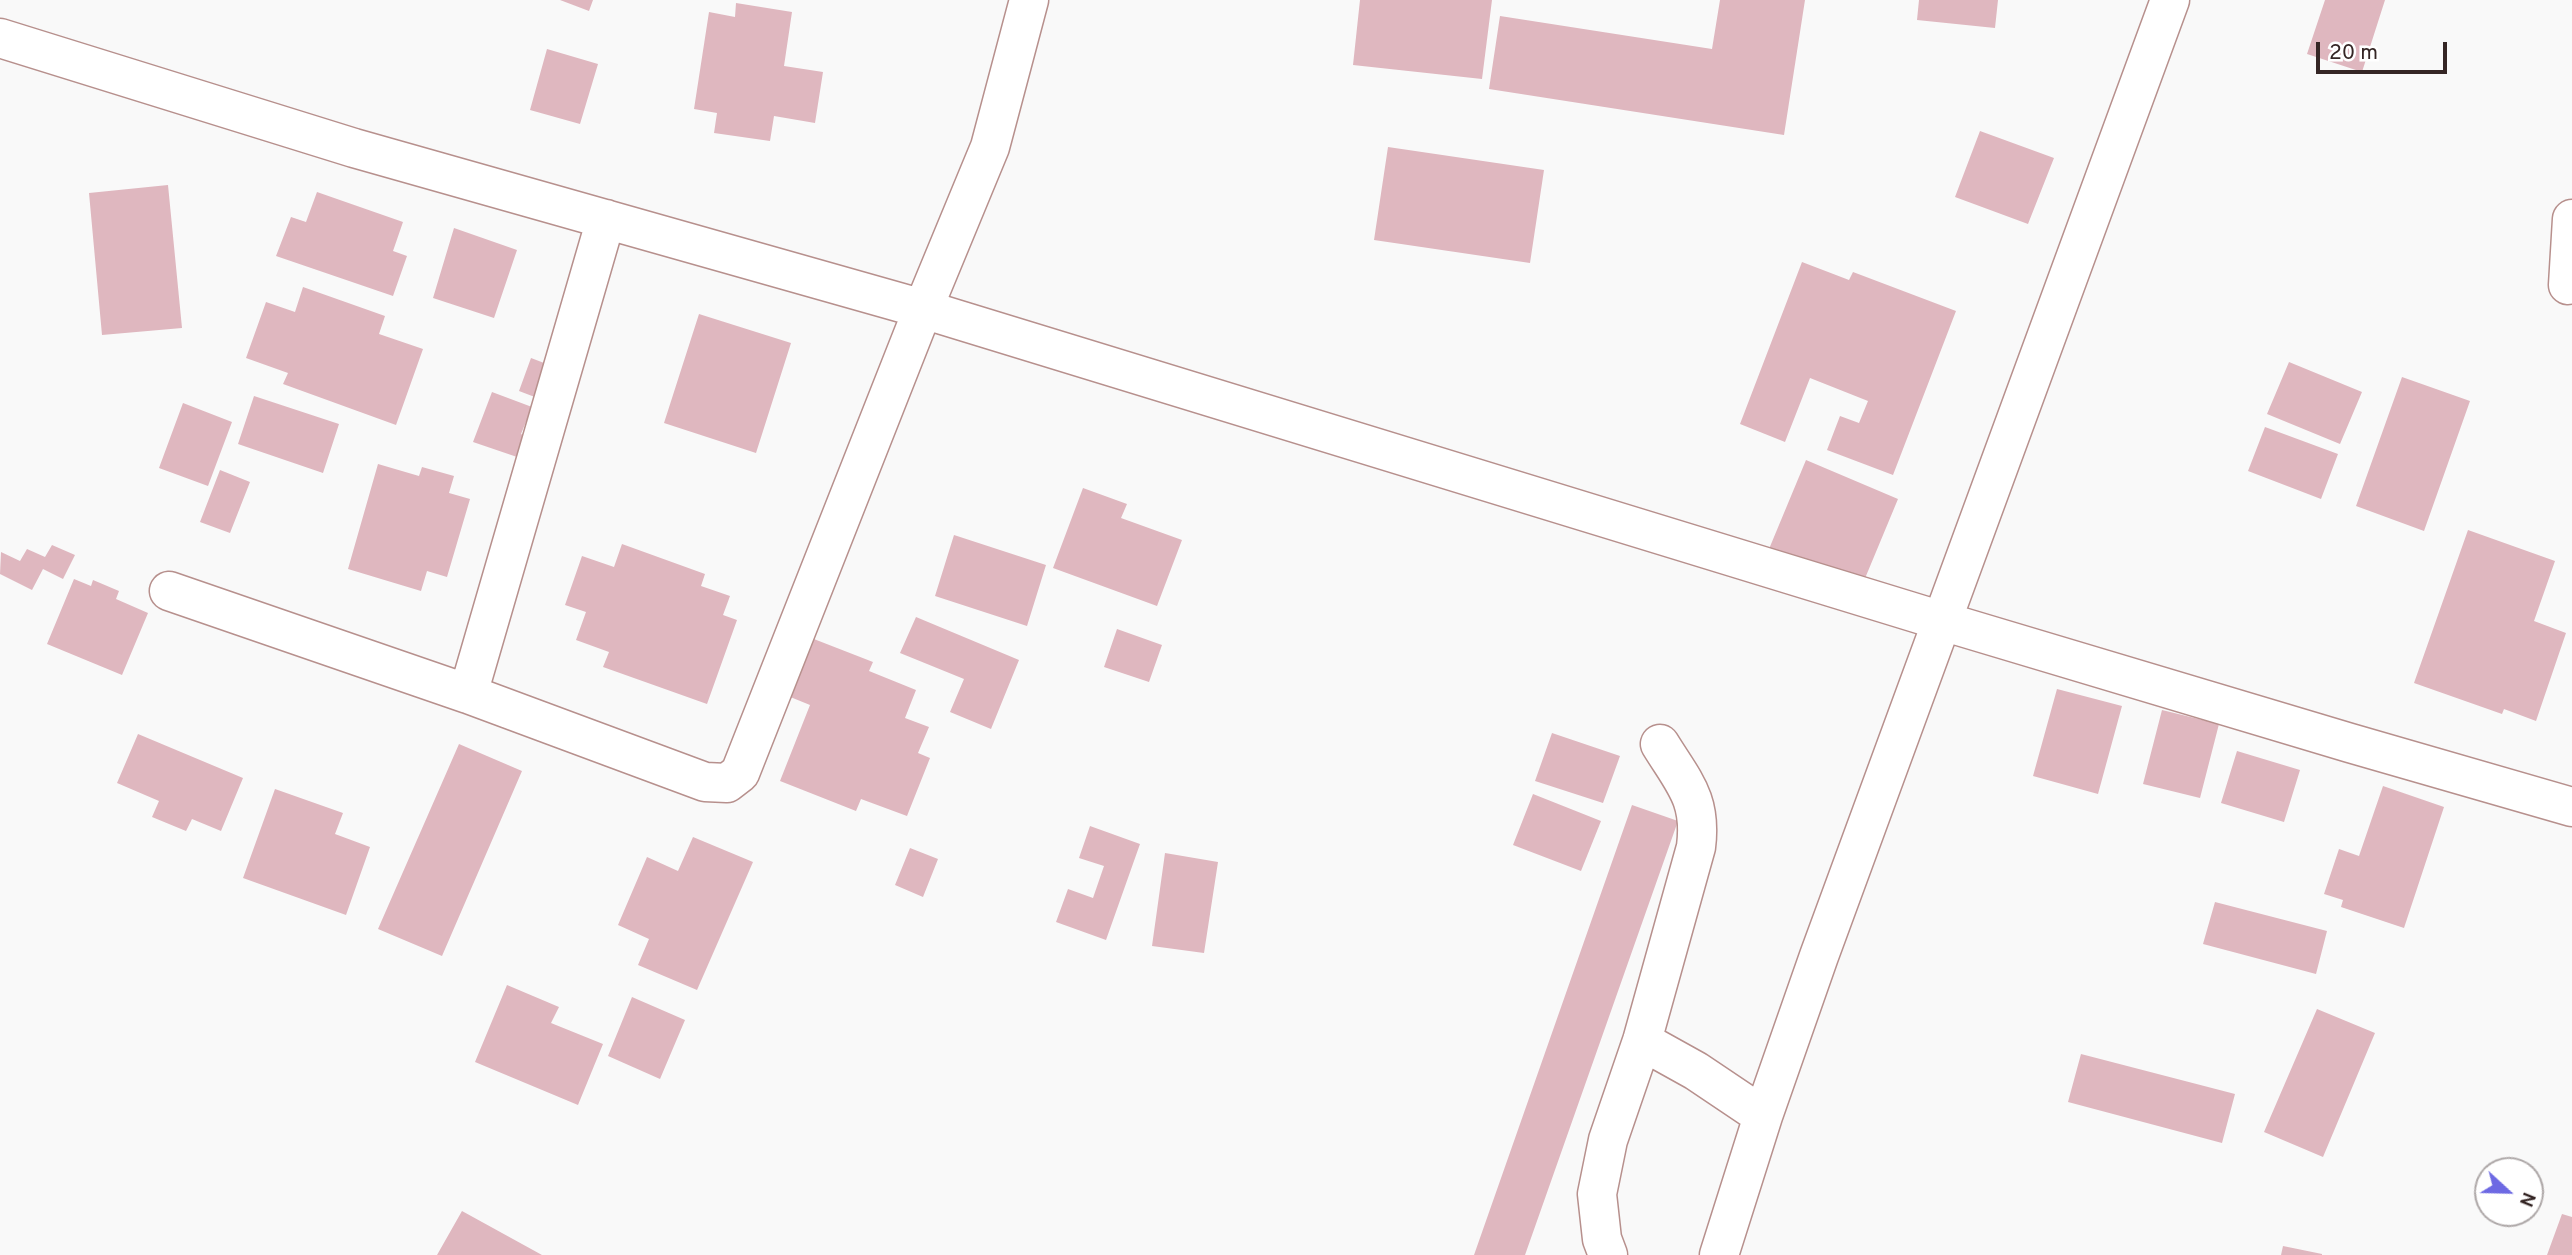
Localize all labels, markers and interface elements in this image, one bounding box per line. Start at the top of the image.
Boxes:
scale bar [2320,28,2451,72]
text: 20 m [2329,40,2378,67]
north arrow [2474,1157,2544,1227]
text: N [2513,1188,2540,1210]

